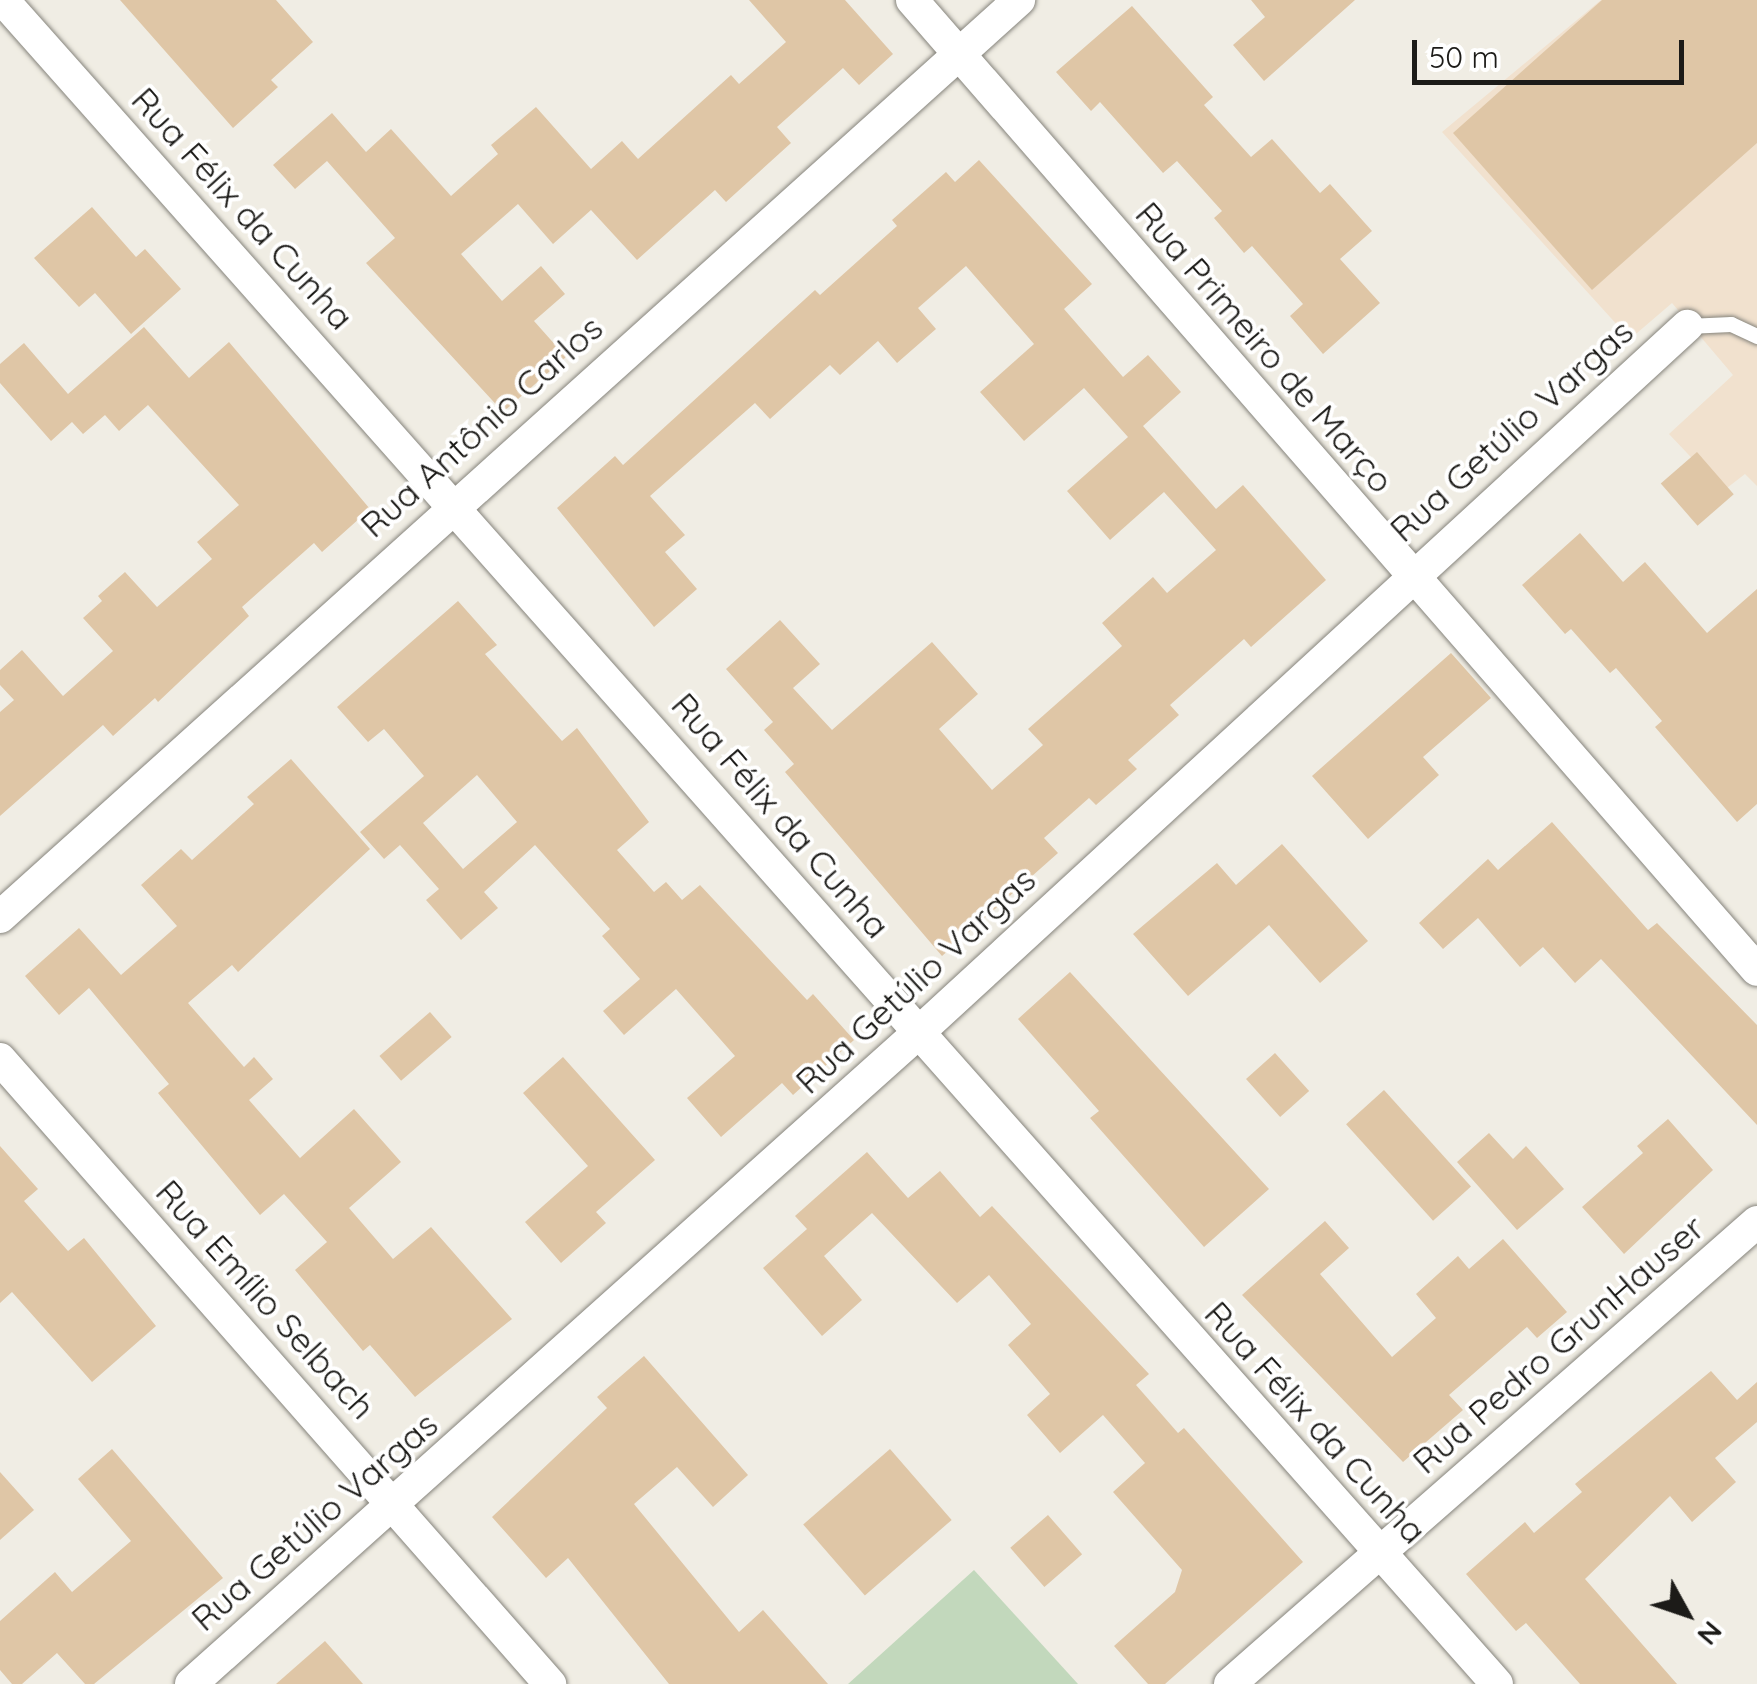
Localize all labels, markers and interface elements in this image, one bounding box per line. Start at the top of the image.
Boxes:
scale bar [1417,20,1690,82]
text: 50 m [1429,38,1499,76]
street label: Rua Félix da Cunha [123,78,363,338]
street label: Rua Primeiro de Março [1127,193,1403,501]
street label: Rua Antônio Carlos [351,306,611,546]
street label: Rua Getúlio Vargas [1381,310,1641,550]
street label: Rua Félix da Cunha [663,684,899,946]
street label: Rua Getúlio Vargas [787,858,1043,1102]
street label: Rua Emílio Selbach [148,1171,384,1427]
street label: Rua Pedro GrunHauser [1404,1206,1712,1482]
street label: Rua Félix da Cunha [1196,1292,1436,1552]
street label: Rua Getúlio Vargas [182,1403,446,1639]
north arrow [1637,1564,1737,1664]
text: N [1690,1614,1730,1653]

